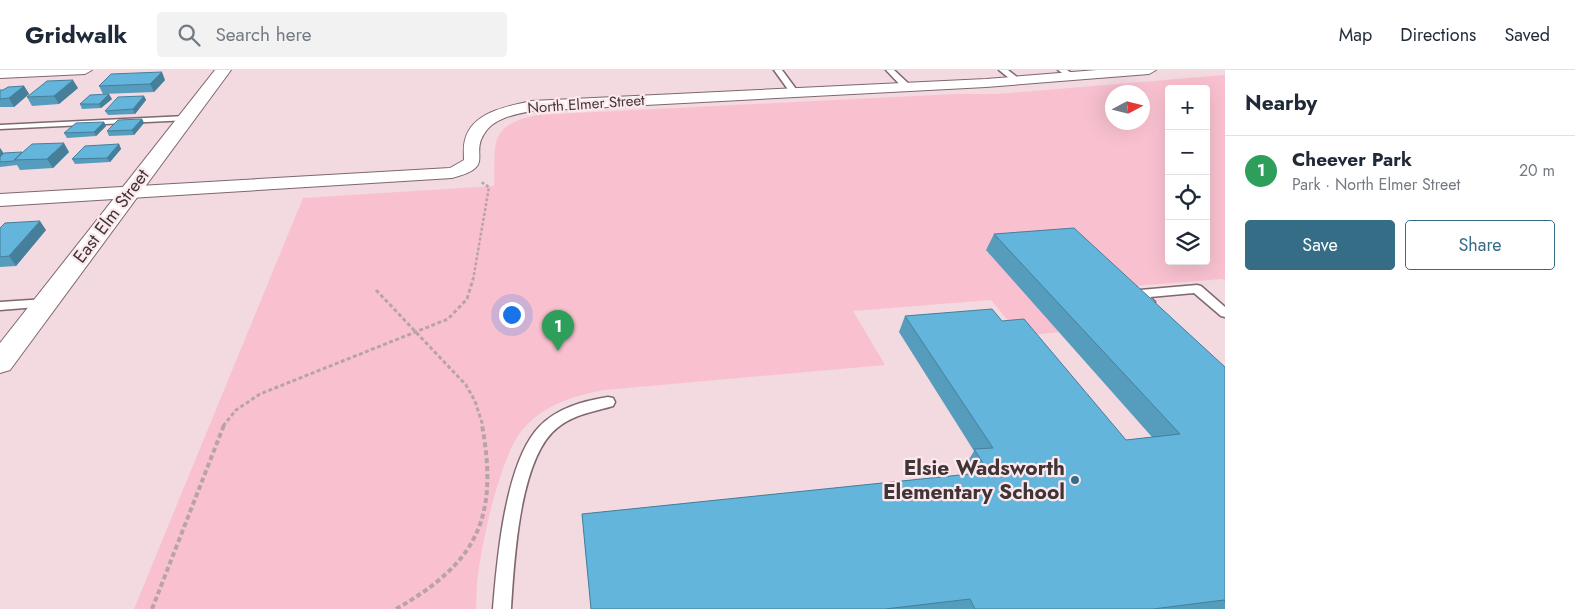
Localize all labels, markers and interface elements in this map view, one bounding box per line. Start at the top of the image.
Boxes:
search box [157,12,507,57]
text: Gridwalk [25,17,127,52]
icon: search [175,21,203,49]
text: Search here [215,21,311,48]
text: Map [1339,22,1372,48]
text: Directions [1400,22,1476,48]
text: Saved [1504,22,1550,48]
north arrow [1105,85,1150,130]
map controls [1165,85,1210,265]
button: + [1165,85,1210,130]
text: Nearby [1245,88,1317,118]
street label: North Elmer Street [527,89,646,119]
button: − [1165,130,1210,175]
text: Cheever Park [1292,146,1412,173]
text: 1 [1257,159,1265,182]
text: 20 m [1519,159,1555,182]
street label: East Elm Street [67,163,155,269]
text: Park · North Elmer Street [1292,173,1460,196]
button: locate [1165,175,1210,220]
button: layers [1165,220,1210,265]
button: Save [1245,220,1395,270]
button: Share [1405,220,1555,270]
your location [499,302,525,328]
pin: 1 [542,310,574,351]
place label: Elsie Wadsworth Elementary School [883,453,1065,507]
marker: Elsie Wadsworth Elementary School [1069,474,1081,486]

